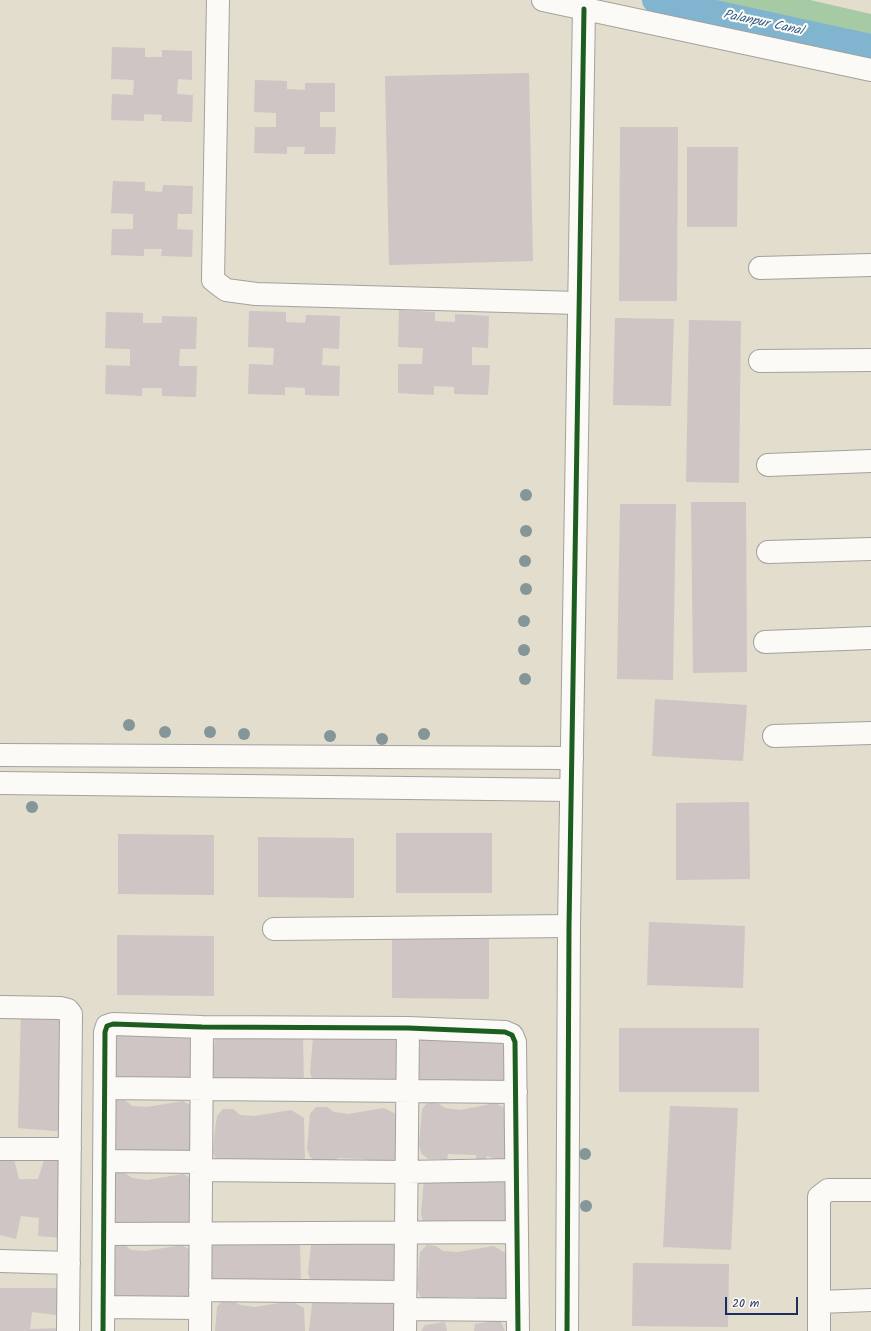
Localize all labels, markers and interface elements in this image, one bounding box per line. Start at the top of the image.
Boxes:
water label: Palanpur Canal [722,8,804,40]
scale bar [727,1289,800,1315]
text: 20 m [732,1294,759,1313]

